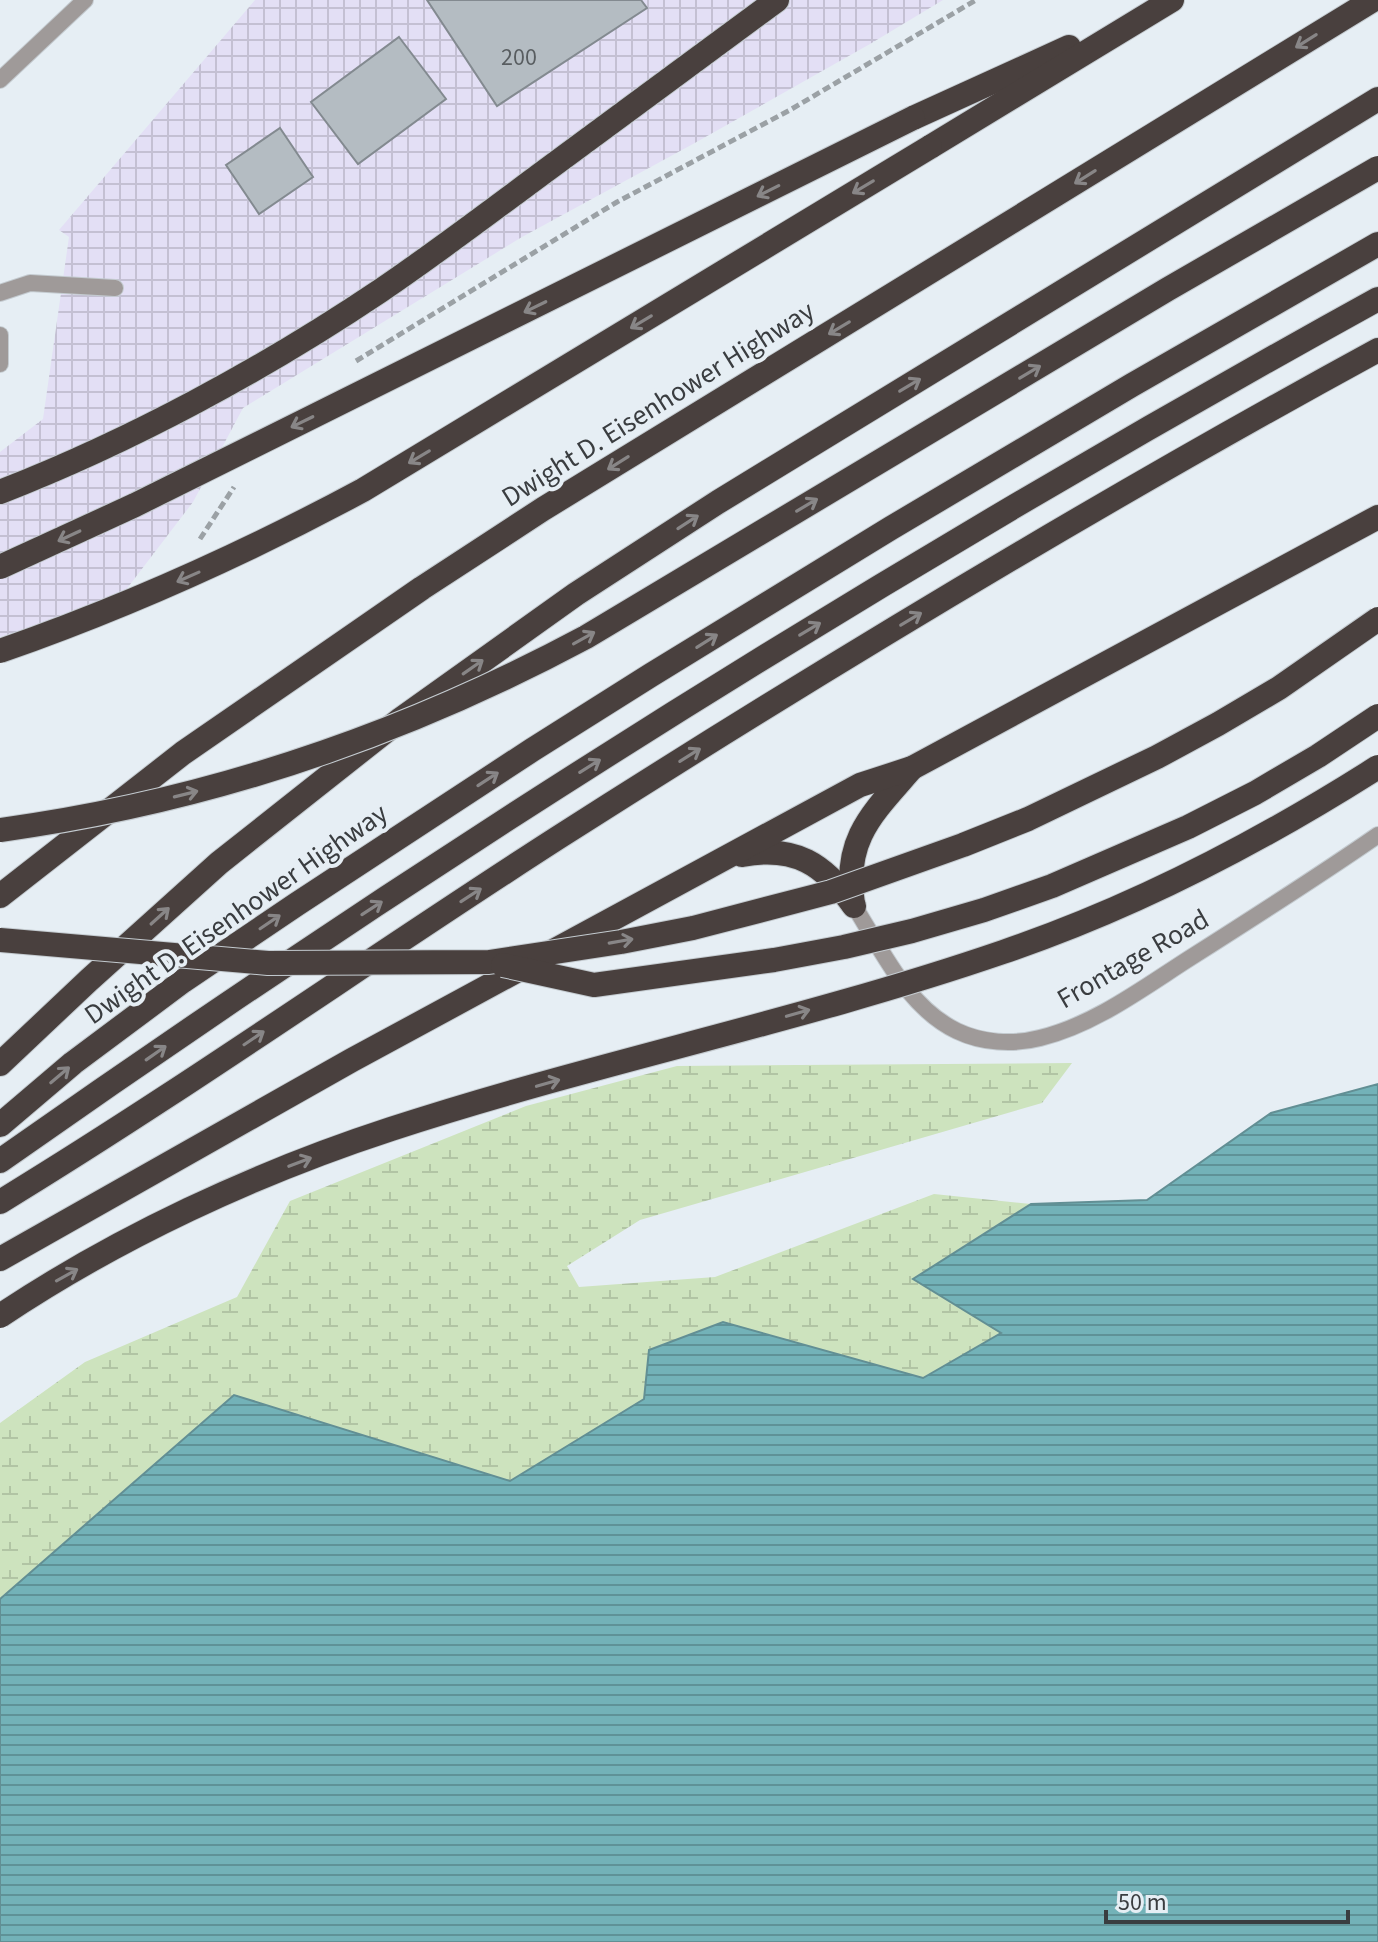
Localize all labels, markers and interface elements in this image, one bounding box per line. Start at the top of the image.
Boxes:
one-way arrow [1295,33,1318,49]
house number: 200 [501,40,537,75]
one-way arrow [1074,169,1097,185]
one-way arrow [852,180,875,196]
one-way arrow [756,183,780,199]
street label: Dwight D. Eisenhower Highway [494,291,822,517]
one-way arrow [523,299,547,315]
one-way arrow [630,314,653,330]
one-way arrow [828,320,851,336]
one-way arrow [1018,364,1041,380]
one-way arrow [898,377,921,393]
one-way arrow [290,415,314,430]
one-way arrow [408,449,431,465]
one-way arrow [607,455,629,472]
one-way arrow [795,497,818,513]
one-way arrow [676,513,699,529]
one-way arrow [57,530,81,545]
one-way arrow [176,570,200,585]
one-way arrow [899,610,922,626]
one-way arrow [798,620,821,636]
one-way arrow [572,630,595,646]
one-way arrow [695,632,718,648]
one-way arrow [462,659,483,676]
one-way arrow [678,746,701,762]
one-way arrow [578,758,600,775]
one-way arrow [476,771,498,788]
one-way arrow [173,786,199,801]
street label: Dwight D. Eisenhower Highway [76,794,396,1034]
one-way arrow [459,886,481,903]
street label: Frontage Road [1050,899,1216,1019]
one-way arrow [360,900,382,916]
one-way arrow [149,907,169,925]
one-way arrow [258,914,281,930]
one-way arrow [608,933,633,948]
one-way arrow [785,1005,811,1020]
one-way arrow [242,1030,265,1046]
one-way arrow [144,1045,166,1061]
one-way arrow [49,1066,70,1084]
one-way arrow [534,1075,560,1090]
one-way arrow [287,1154,312,1168]
one-way arrow [54,1267,78,1282]
scale bar [1106,1874,1348,1924]
text: 50 m [1118,1885,1167,1920]

